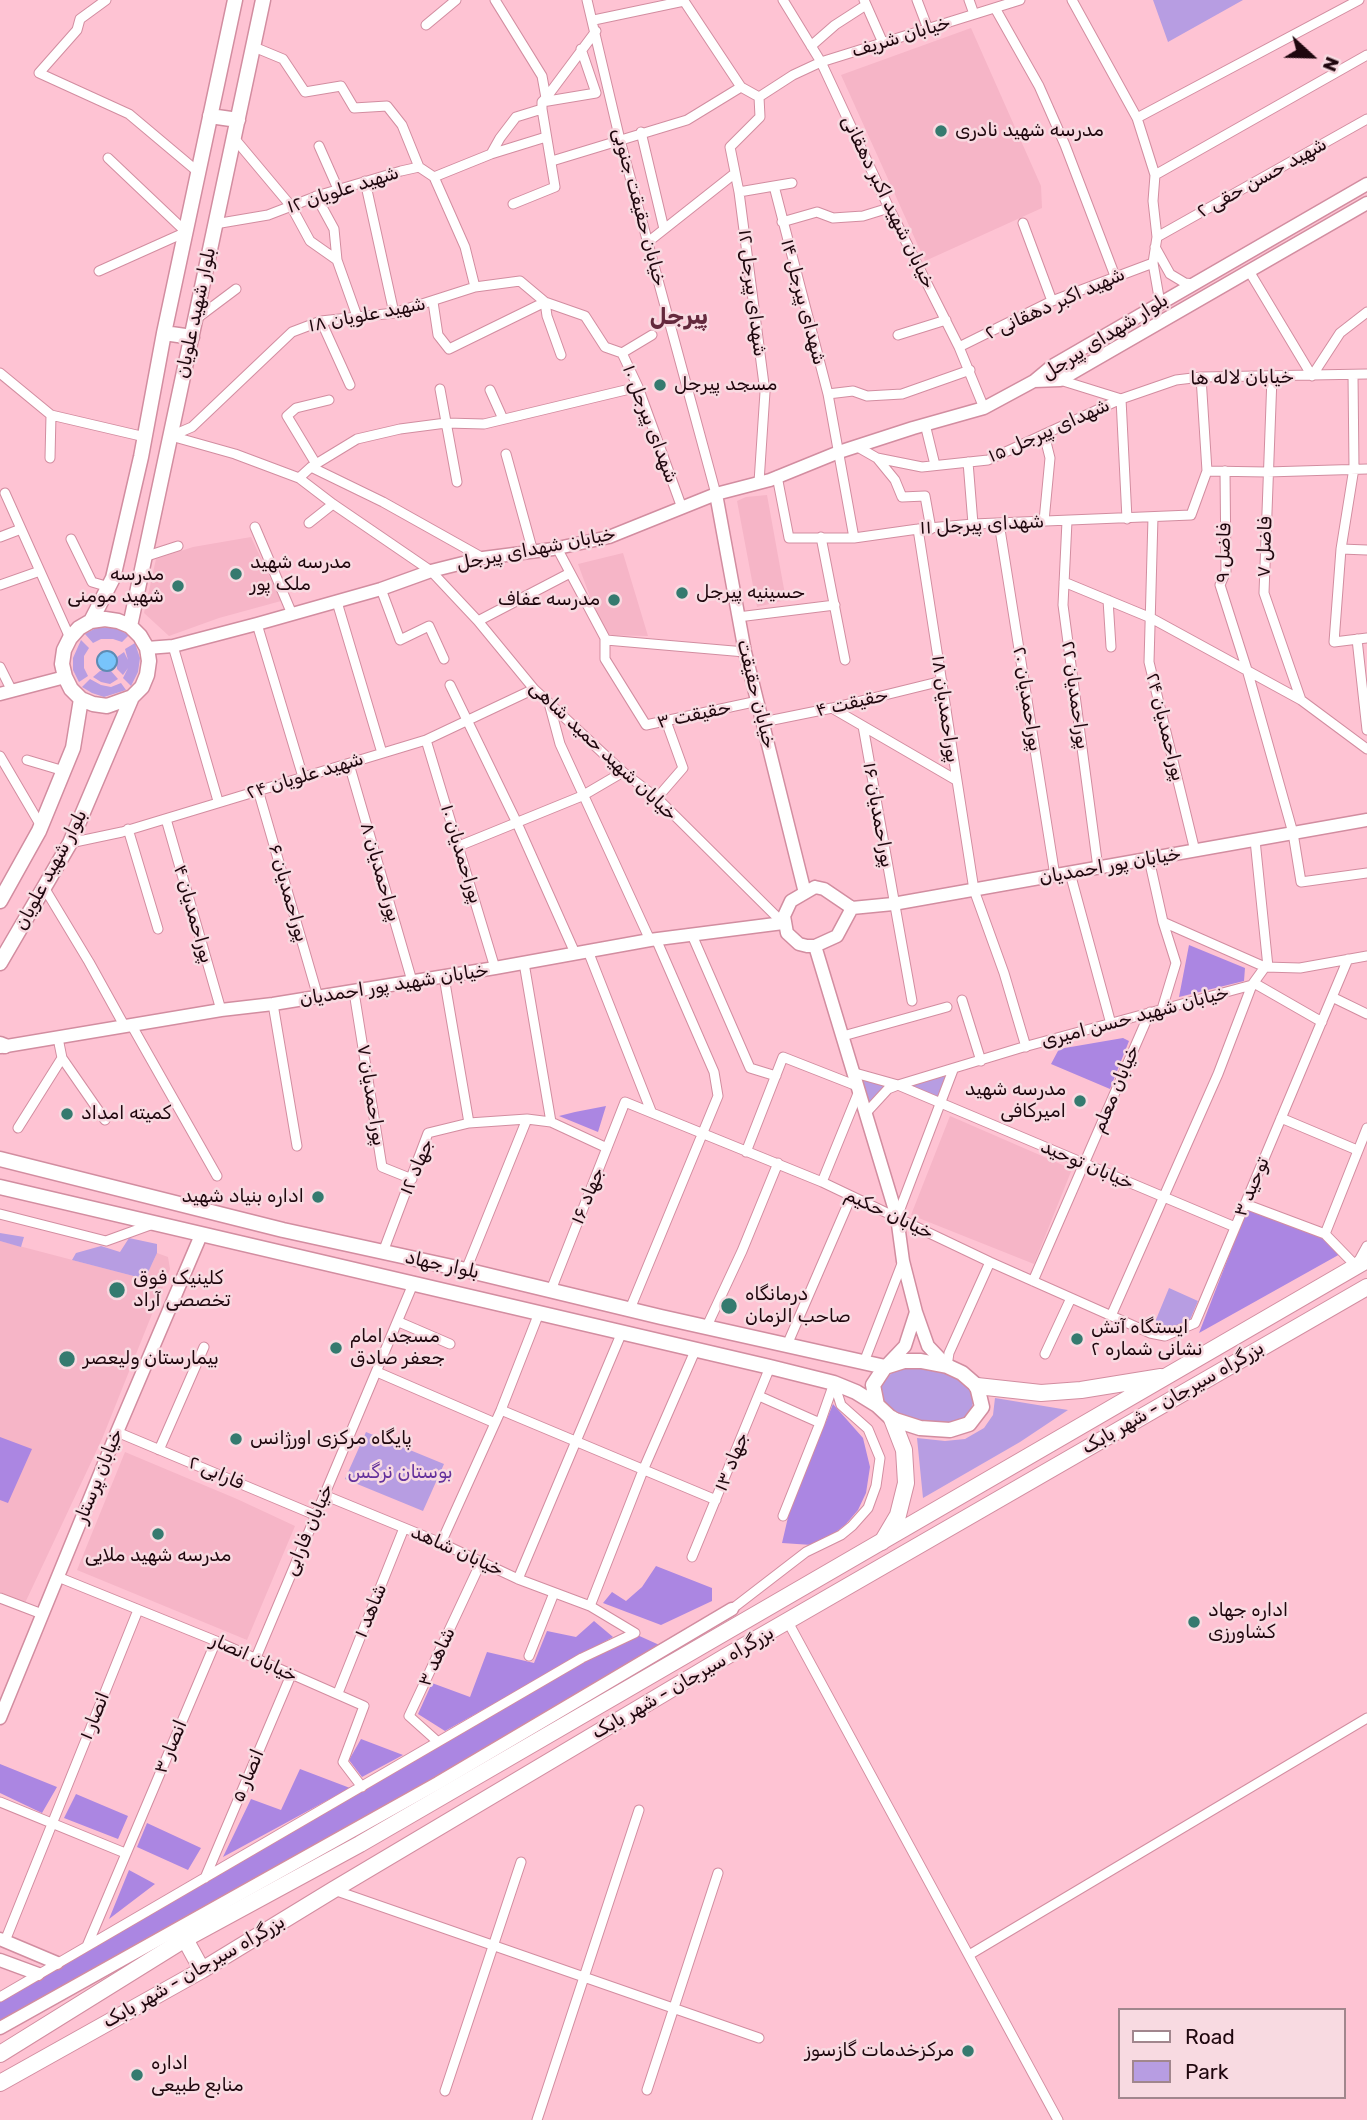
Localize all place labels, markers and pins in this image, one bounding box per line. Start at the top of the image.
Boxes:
place label: مدرسه شهید نادری [955,120,1104,142]
marker: مدرسه شهید نادری [933,123,949,139]
place label: مسجد پیرجل [674,374,777,396]
marker: مسجد پیرجل [652,377,668,393]
place label: مدرسه شهید ملک پور [250,552,351,596]
place label: مدرسه شهید مومنی [67,564,164,608]
marker: مدرسه شهید ملک پور [228,566,244,582]
marker: مدرسه شهید مومنی [170,578,186,594]
place label: حسینیه پیرجل [696,582,805,604]
marker: حسینیه پیرجل [674,585,690,601]
place label: مدرسه عفاف [498,589,600,611]
marker: مدرسه عفاف [606,592,622,608]
place label: مدرسه شهید امیرکافی [965,1079,1066,1123]
marker: مدرسه شهید امیرکافی [1072,1093,1088,1109]
place label: کمیته امداد [81,1103,171,1125]
marker: کمیته امداد [59,1106,75,1122]
place label: اداره بنیاد شهید [182,1186,304,1208]
marker: اداره بنیاد شهید [310,1189,326,1205]
place label: کلینیک فوق تخصصی آراد [133,1268,231,1312]
marker: کلینیک فوق تخصصی آراد [107,1280,127,1300]
place label: درمانگاه صاحب الزمان [745,1284,851,1328]
marker: درمانگاه صاحب الزمان [719,1296,739,1316]
place label: ایستگاه آتش نشانی شماره ۲ [1091,1317,1202,1361]
place label: مسجد امام جعفر صادق [350,1326,445,1370]
marker: ایستگاه آتش نشانی شماره ۲ [1069,1331,1085,1347]
marker: مسجد امام جعفر صادق [328,1340,344,1356]
place label: بیمارستان ولیعصر [83,1348,219,1370]
marker: بیمارستان ولیعصر [57,1349,77,1369]
place label: پایگاه مرکزی اورژانس [250,1428,412,1450]
marker: پایگاه مرکزی اورژانس [228,1431,244,1447]
marker: مدرسه شهید ملایی [150,1526,166,1542]
place label: مدرسه شهید ملایی [85,1545,231,1567]
place label: اداره جهاد کشاورزی [1208,1600,1288,1644]
marker: اداره جهاد کشاورزی [1186,1614,1202,1630]
place label: مرکزخدمات گازسوز [805,2040,954,2062]
marker: مرکزخدمات گازسوز [960,2043,976,2059]
place label: اداره منابع طبیعی [151,2053,244,2097]
marker: اداره منابع طبیعی [129,2067,145,2083]

